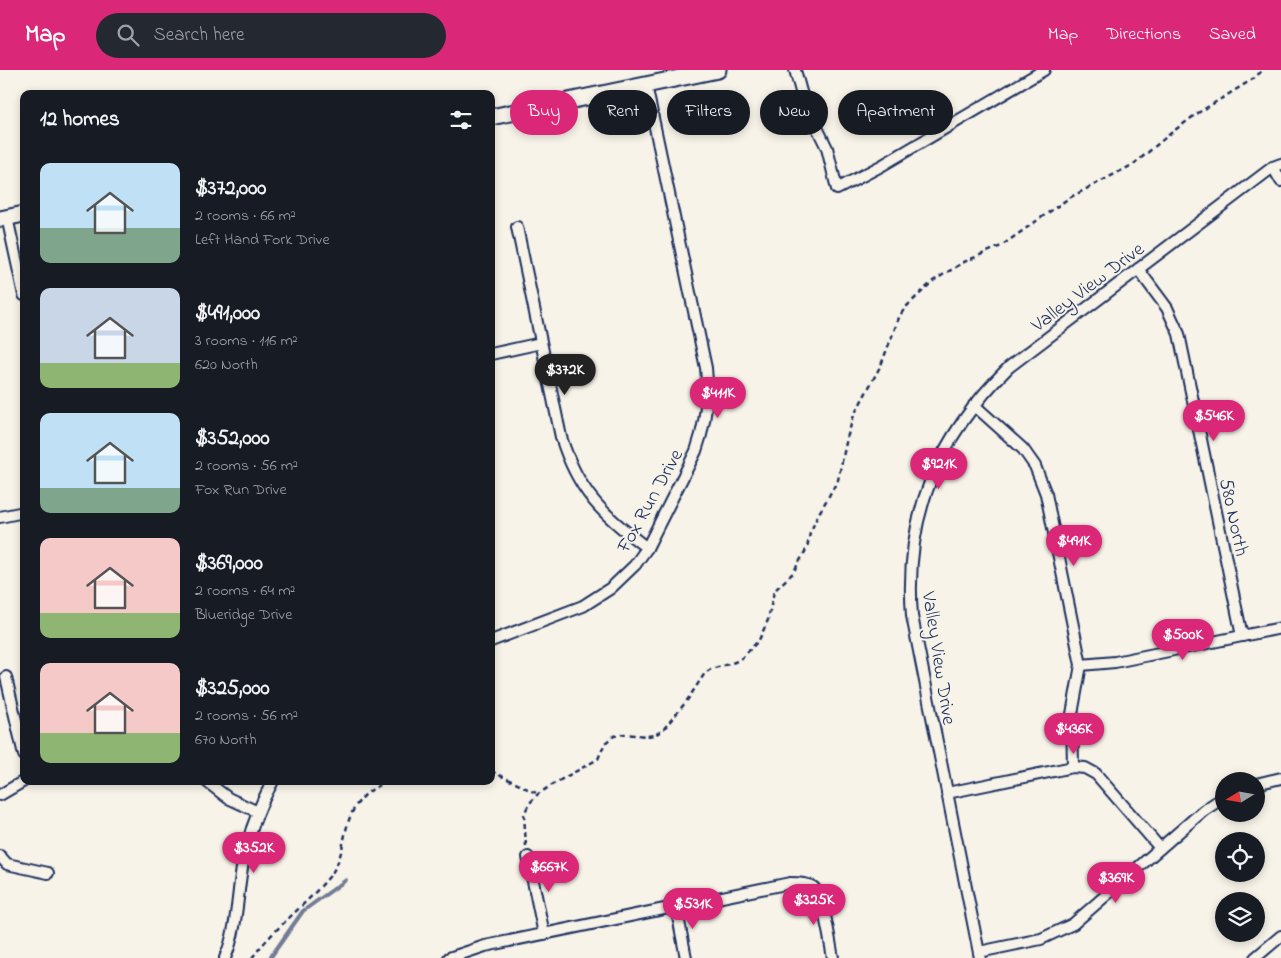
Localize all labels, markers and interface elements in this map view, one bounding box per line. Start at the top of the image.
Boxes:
search box [96,13,446,58]
text: Map [25,18,66,53]
icon: search [114,21,142,49]
text: Search here [154,22,245,49]
text: Map [1048,22,1078,48]
text: Directions [1106,22,1181,48]
text: Saved [1209,22,1256,48]
chip: Buy [510,90,578,135]
chip: Rent [588,90,657,135]
chip: Filters [667,90,750,135]
chip: New [760,90,828,135]
chip: Apartment [838,90,953,135]
text: 12 homes [40,105,120,135]
icon: filters [447,106,475,134]
text: $372,000 [195,174,266,204]
icon: home [80,183,140,243]
text: 2 rooms · 66 m² [195,204,296,228]
text: Left Hand Fork Drive [195,228,330,252]
street label: Valley View Drive [1025,236,1151,341]
text: $491,000 [195,299,260,329]
icon: home [80,308,140,368]
text: 3 rooms · 116 m² [195,329,298,353]
text: 620 North [195,353,258,377]
pin: $372K [530,354,600,396]
text: $372K [546,358,584,382]
pin: $411K [683,376,753,419]
text: $411K [701,381,735,405]
pin: $546K [1179,400,1249,442]
text: $546K [1194,404,1234,428]
text: $352,000 [195,424,270,454]
icon: home [80,433,140,493]
street label: Fox Run Drive [610,444,692,559]
pin: $921K [904,448,974,490]
text: $921K [921,452,957,476]
text: 2 rooms · 56 m² [195,454,298,478]
street label: 580 North [1210,476,1255,559]
text: Fox Run Drive [195,478,287,502]
pin: $491K [1039,524,1109,567]
text: $491K [1057,529,1091,553]
text: $369,000 [195,549,263,579]
icon: home [80,558,140,618]
text: 2 rooms · 64 m² [195,579,295,603]
street label: Valley View Drive [913,589,962,727]
text: Blueridge Drive [195,603,292,627]
pin: $500K [1148,618,1218,661]
text: $500K [1163,623,1203,647]
text: $325,000 [195,674,270,704]
icon: home [80,683,140,743]
text: 2 rooms · 56 m² [195,704,298,728]
pin: $436K [1039,712,1109,755]
text: $436K [1055,717,1093,741]
text: 670 North [195,728,257,752]
north arrow [1215,772,1265,822]
map controls [1215,772,1265,942]
pin: $352K [219,832,289,874]
button: locate [1215,832,1265,882]
text: $352K [233,836,275,860]
pin: $667K [514,850,584,893]
text: $667K [530,855,568,879]
pin: $369K [1081,862,1151,904]
text: $369K [1098,866,1134,890]
pin: $325K [779,884,849,926]
pin: $531K [658,888,728,930]
text: $325K [793,888,835,912]
text: $531K [674,892,712,916]
button: layers [1215,892,1265,942]

